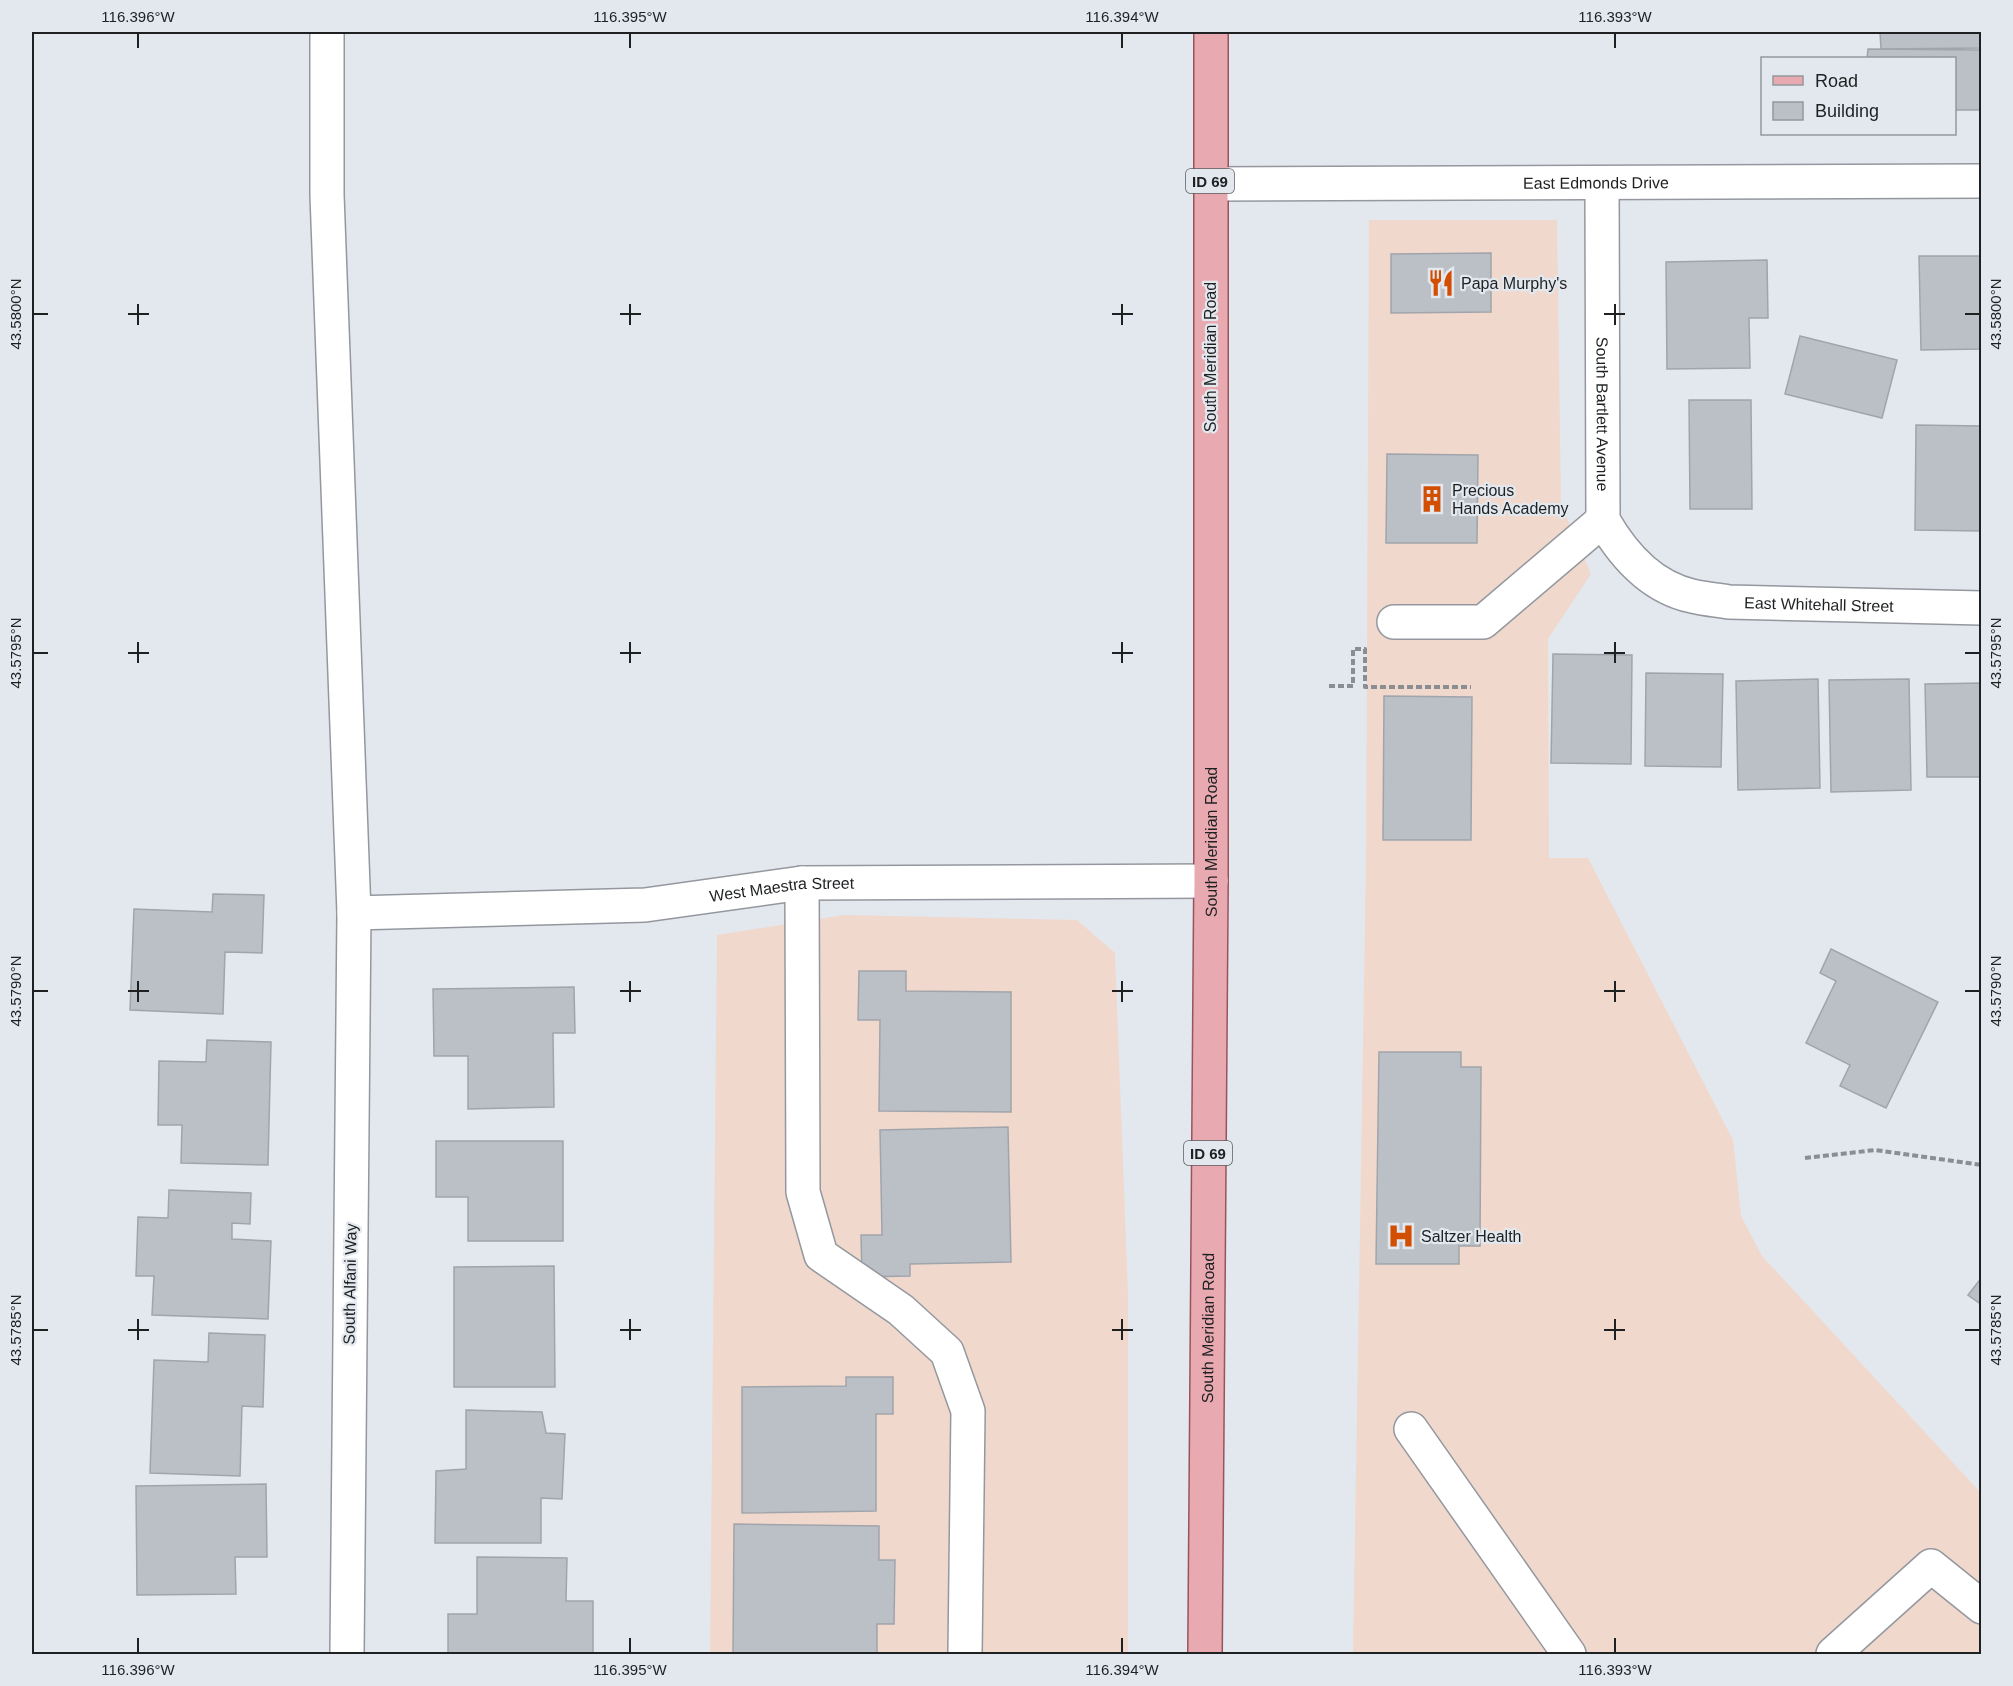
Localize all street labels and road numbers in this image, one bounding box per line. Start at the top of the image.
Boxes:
road number: ID 69 [1186,169,1234,193]
street label: East Edmonds Drive [1523,174,1669,191]
street label: South Meridian Road [1202,282,1219,432]
street label: South Bartlett Avenue [1594,337,1611,491]
street label: East Whitehall Street [1744,594,1894,614]
street label: South Meridian Road [1202,767,1220,917]
street label: West Maestra Street [708,874,855,904]
road number: ID 69 [1184,1141,1232,1165]
street label: South Alfani Way [340,1223,360,1345]
street label: South Meridian Road [1198,1253,1217,1403]

